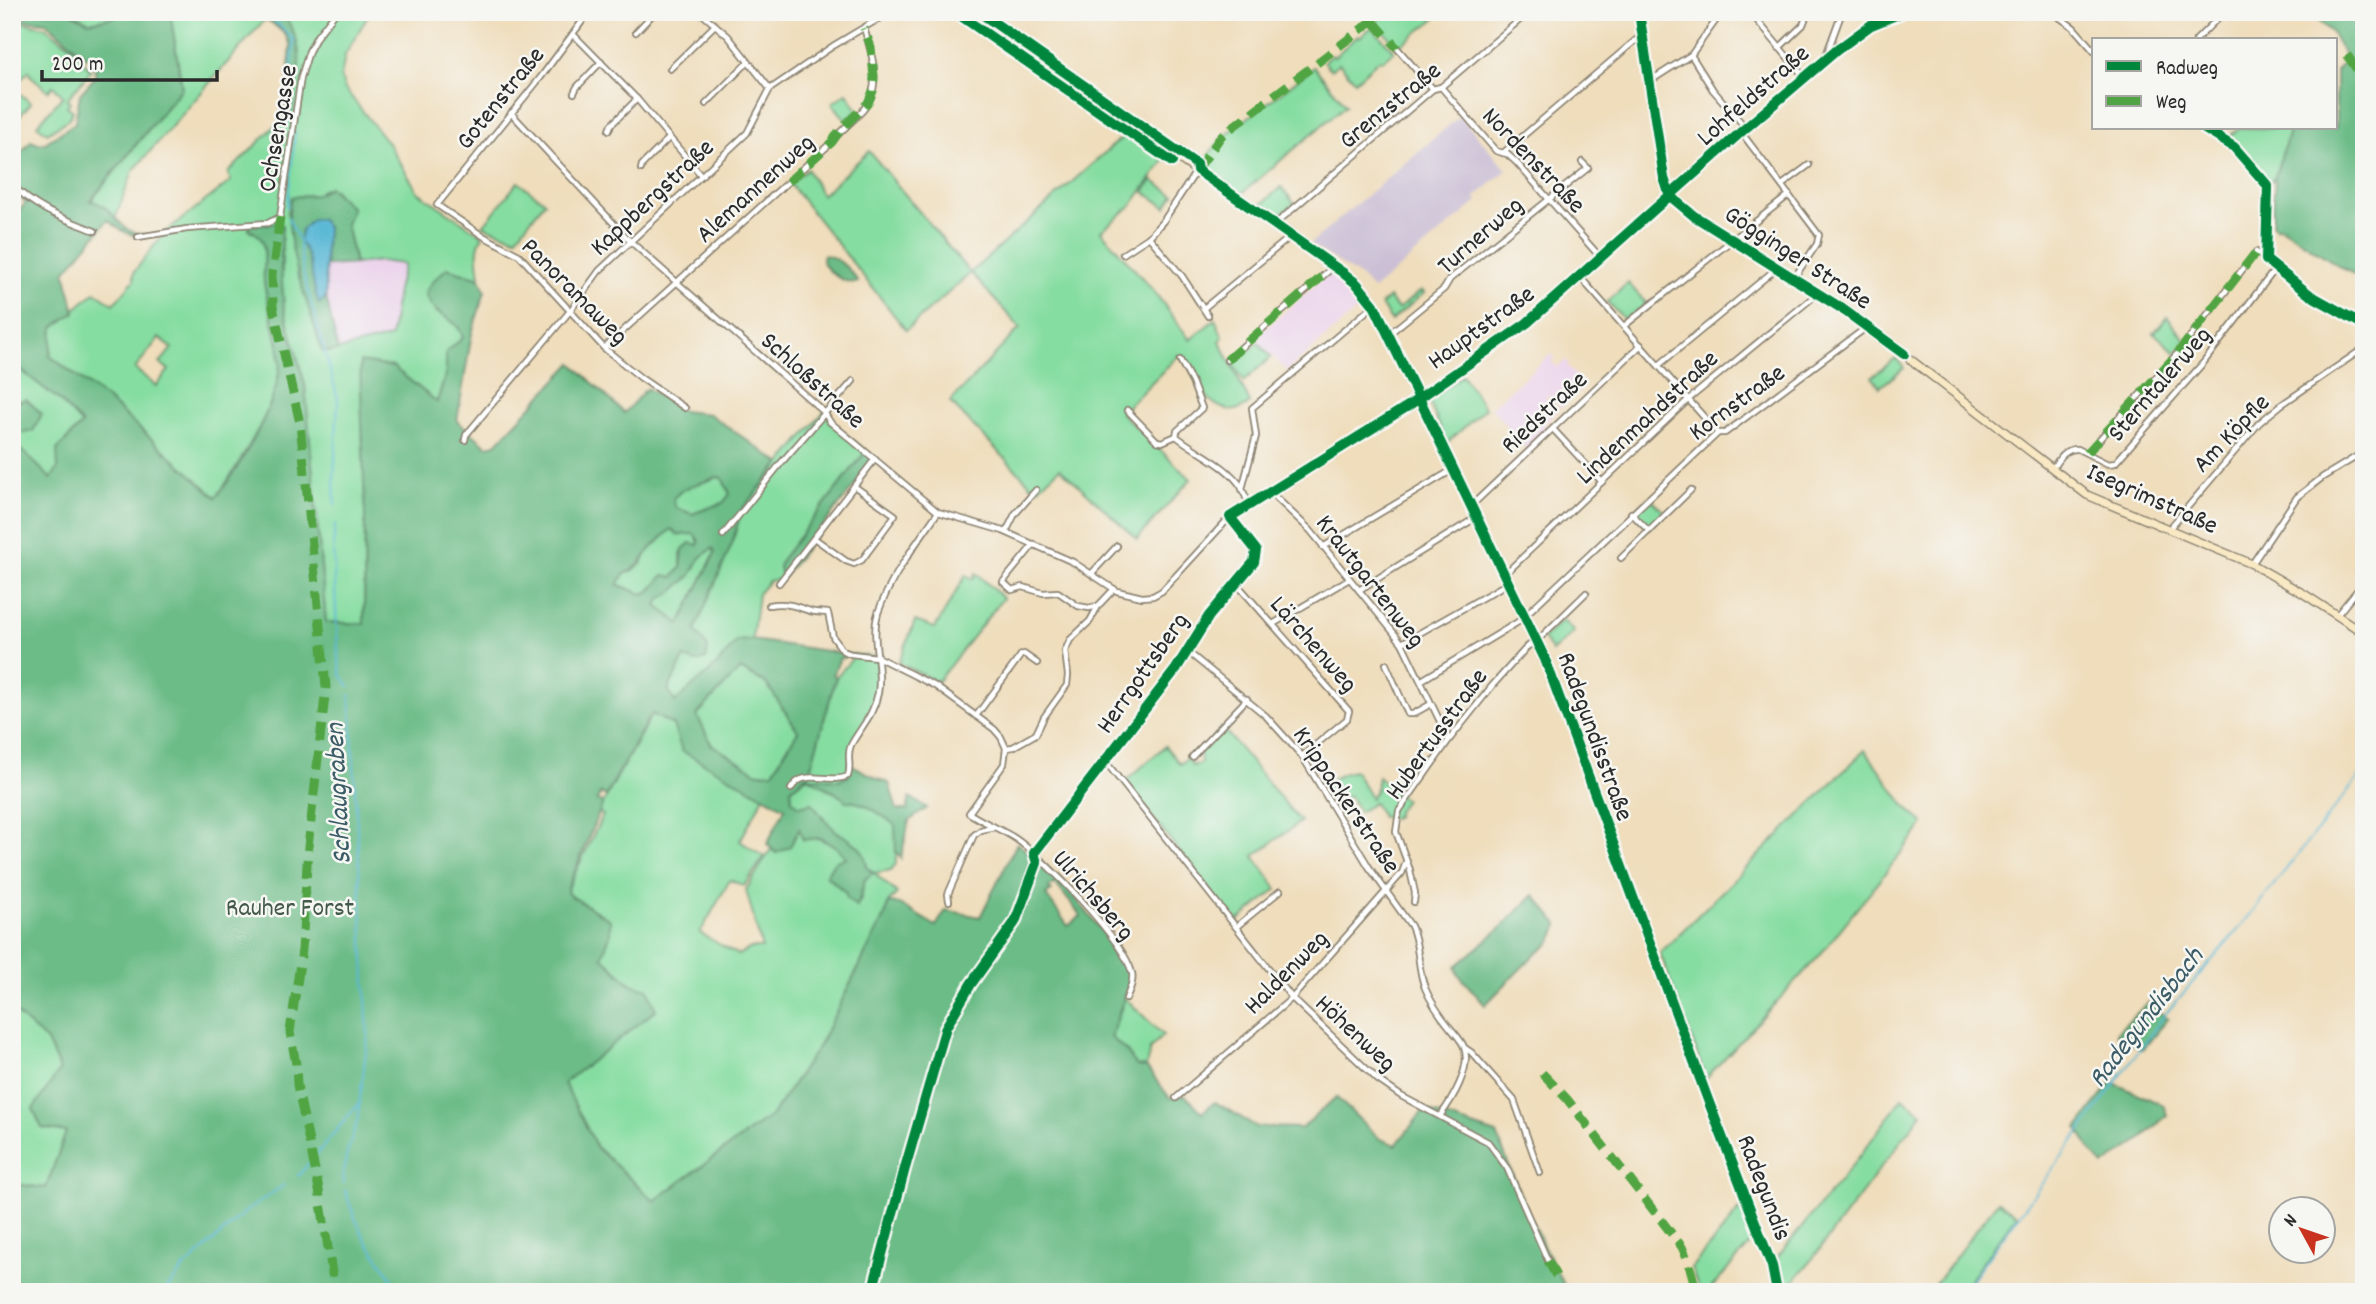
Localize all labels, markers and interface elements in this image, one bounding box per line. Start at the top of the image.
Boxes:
street label: Lohfeldstraße [1690,37,1819,156]
scale bar [42,38,217,82]
legend [2092,38,2338,130]
street label: Gotenstraße [448,39,555,159]
text: 200 m [52,51,103,81]
street label: Grenzstraße [1332,54,1450,160]
text: Radweg [2156,55,2218,85]
street label: Ochsengasse [250,62,309,195]
text: Weg [2156,89,2187,119]
street label: Nordenstraße [1472,100,1593,223]
street label: Alemannenweg [689,126,824,253]
street label: Kappbergstraße [583,131,724,266]
street label: Turnerweg [1430,189,1533,285]
street label: Gögginger Straße [1716,197,1878,321]
street label: Panoramaweg [511,230,636,355]
street label: Hauptstraße [1421,277,1543,380]
street label: Sterntalerweg [2100,319,2221,451]
street label: Schloßstraße [751,324,872,439]
street label: Lindenmahdstraße [1569,342,1728,495]
street label: Kornstraße [1682,356,1794,452]
street label: Riedstraße [1494,363,1597,464]
street label: Am Köpfle [2185,386,2280,483]
street label: Isegrimstraße [2080,455,2223,546]
street label: Krautgartenweg [1305,508,1433,657]
street label: Lärchenweg [1259,588,1365,702]
street label: Herrgottsberg [1088,606,1199,742]
street label: Radegundisstraße [1546,648,1641,827]
street label: Hubertusstraße [1377,662,1498,809]
street label: Krippackerstraße [1282,720,1408,882]
water label: Schlaugraben [317,721,365,865]
street label: Ulrichsberg [1042,843,1142,950]
park label: Rauher Forst [226,891,355,928]
street label: Haldenweg [1237,923,1338,1024]
water label: Radegundisbach [2080,939,2216,1098]
street label: Höhenweg [1305,987,1404,1082]
street label: Radegundis [1726,1130,1800,1247]
north arrow [2268,1196,2338,1266]
text: N [2278,1209,2305,1234]

